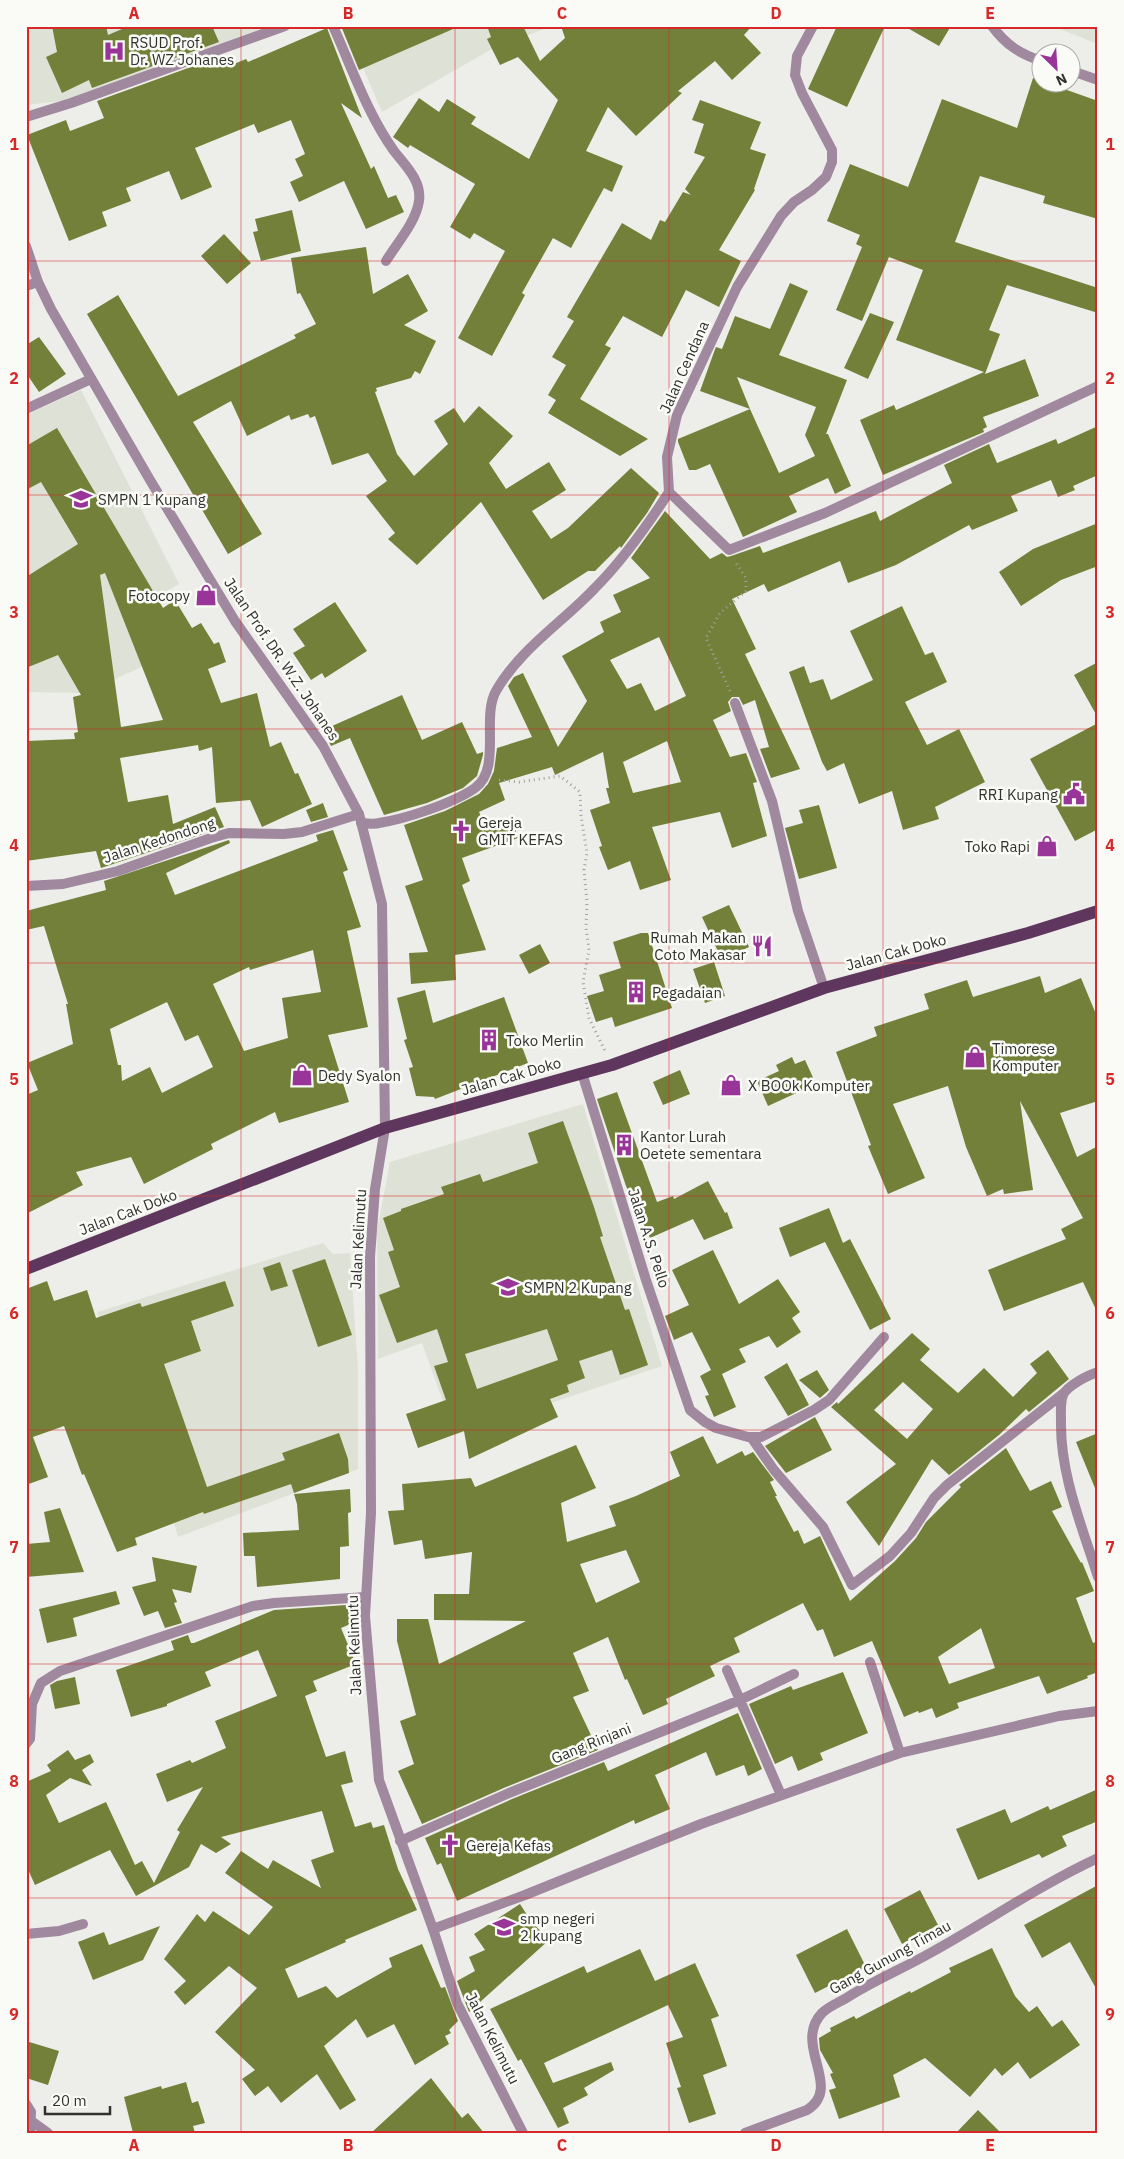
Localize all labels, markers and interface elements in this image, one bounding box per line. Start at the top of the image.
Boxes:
text: A [129,3,140,23]
text: B [343,3,354,23]
text: C [557,3,567,23]
text: D [770,3,782,23]
text: E [985,3,995,23]
place label: RSUD Prof. Dr. WZ Johanes [130,33,234,69]
hospital icon: RSUD Prof. Dr. WZ Johanes [101,38,127,64]
north arrow [1032,42,1082,92]
text: N [1053,69,1070,90]
text: 1 [9,134,19,154]
text: 1 [1105,134,1115,154]
street label: Jalan Cendana [655,318,713,416]
text: 2 [9,368,19,388]
text: 2 [1105,368,1115,388]
school or university icon: SMPN 1 Kupang [68,486,94,512]
place label: SMPN 1 Kupang [98,490,206,509]
street label: Jalan Prof. DR. W.Z. Johanes [220,574,344,744]
shop icon: Fotocopy [193,582,219,608]
place label: Fotocopy [128,586,191,605]
text: 3 [9,602,19,622]
text: 3 [1105,602,1115,622]
public building icon: RRI Kupang [1061,781,1087,807]
place label: RRI Kupang [978,785,1058,804]
street label: Jalan Kedondong [101,813,217,867]
place label: Gereja GMIT KEFAS [478,813,563,849]
church icon: Gereja GMIT KEFAS [448,818,474,844]
shop icon: Toko Rapi [1034,833,1060,859]
text: 4 [9,835,19,855]
text: 4 [1105,835,1115,855]
place label: Toko Rapi [964,837,1030,856]
place label: Rumah Makan Coto Makasar [650,928,746,964]
street label: Jalan Cak Doko [844,929,948,975]
restaurant icon: Rumah Makan Coto Makasar [749,933,775,959]
building icon: Pegadaian [623,979,649,1005]
place label: Pegadaian [652,983,722,1002]
building icon: Toko Merlin [476,1027,502,1053]
place label: Toko Merlin [506,1031,584,1050]
place label: Timorese Komputer [992,1039,1059,1075]
shop icon: Timorese Komputer [962,1044,988,1070]
street label: Jalan Cak Doko [459,1053,563,1099]
shop icon: Dedy Syalon [289,1062,315,1088]
place label: Dedy Syalon [318,1066,401,1085]
text: 5 [9,1069,19,1089]
text: 5 [1105,1069,1115,1089]
shop icon: X BOOk Komputer [718,1072,744,1098]
place label: X BOOk Komputer [748,1076,871,1095]
place label: Kantor Lurah Oetete sementara [640,1127,761,1163]
building icon: Kantor Lurah Oetete sementara [611,1132,637,1158]
street label: Jalan Cak Doko [76,1185,180,1239]
street label: Jalan A.S. Pello [624,1186,674,1290]
street label: Jalan Kelimutu [346,1188,370,1290]
school or university icon: SMPN 2 Kupang [495,1274,521,1300]
place label: SMPN 2 Kupang [524,1278,632,1297]
text: 6 [9,1303,19,1323]
text: 6 [1105,1303,1115,1323]
text: 7 [9,1537,19,1557]
text: 7 [1105,1537,1115,1557]
street label: Jalan Kelimutu [343,1594,365,1696]
street label: Gang Rinjani [548,1718,634,1768]
text: 8 [9,1771,19,1791]
text: 8 [1105,1771,1115,1791]
church icon: Gereja Kefas [437,1832,463,1858]
place label: Gereja Kefas [466,1836,551,1855]
place label: smp negeri 2 kupang [520,1909,595,1945]
school or university icon: smp negeri 2 kupang [491,1914,517,1940]
street label: Gang Gunung Timau [826,1916,954,1998]
street label: Jalan Kelimutu [462,1989,524,2087]
text: 9 [9,2004,19,2024]
text: 9 [1105,2004,1115,2024]
scale bar [45,2084,110,2116]
text: 20 m [52,2091,87,2110]
text: A [129,2135,140,2155]
text: B [343,2135,354,2155]
text: C [557,2135,567,2155]
text: D [770,2135,782,2155]
text: E [985,2135,995,2155]

